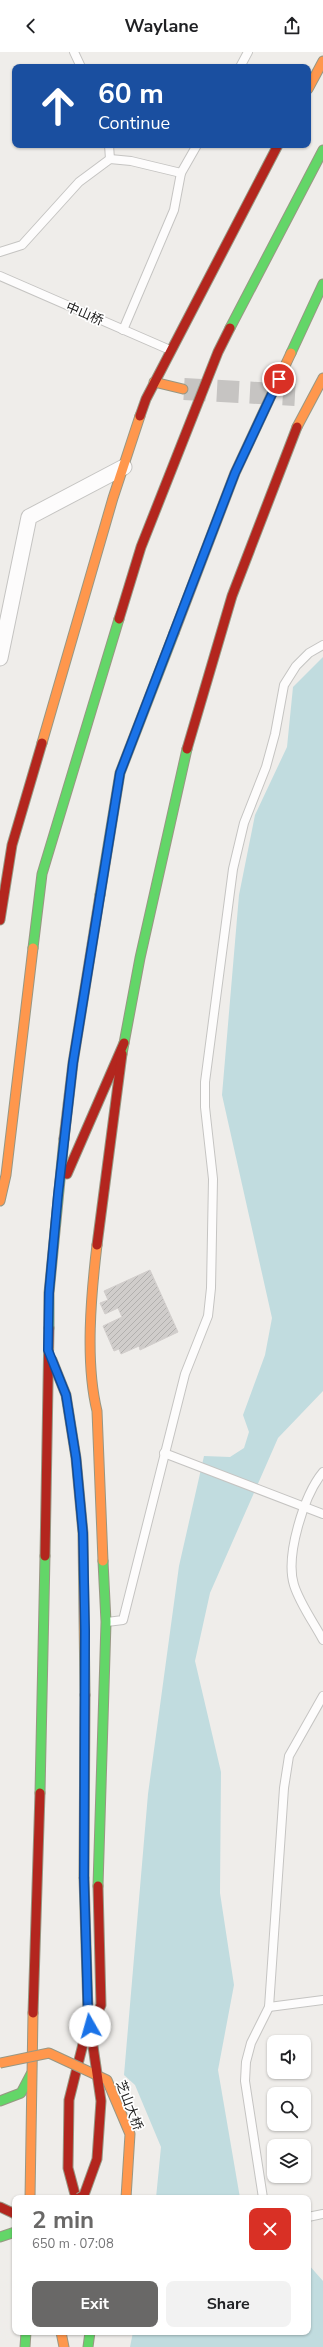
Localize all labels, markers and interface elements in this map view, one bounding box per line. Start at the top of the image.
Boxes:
text: Waylane [124,14,199,38]
icon: back [20,15,42,37]
icon: share [281,15,303,37]
text: 60 m [98,75,164,113]
icon: ahead [32,80,84,132]
text: Continue [98,111,170,135]
street label: 中山桥 [63,298,106,330]
pin [262,362,296,396]
icon: arrive [268,368,290,390]
position arrow [69,2005,111,2047]
map controls [267,2035,311,2183]
button: sound [267,2035,311,2079]
street label: 芝山大桥 [111,2078,147,2133]
button: search [267,2087,311,2131]
button: layers [267,2139,311,2183]
text: 2 min [32,2204,94,2236]
button: close [249,2208,291,2250]
text: 650 m · 07:08 [32,2235,114,2253]
button: Exit [32,2281,158,2327]
button: Share [166,2281,291,2327]

